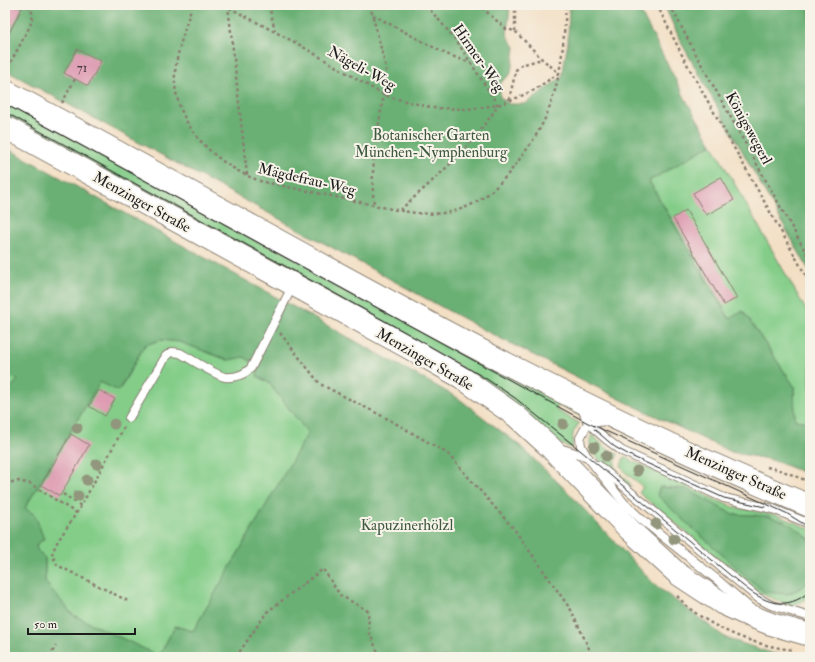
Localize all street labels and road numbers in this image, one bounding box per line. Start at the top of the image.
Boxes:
street label: Hirmer-Weg [448,20,509,97]
street label: Nägeli-Weg [325,42,400,95]
street label: Königswegerl [721,89,776,168]
street label: Mägdefrau-Weg [256,159,358,200]
street label: Menzinger Straße [89,168,194,237]
street label: Menzinger Straße [373,324,477,395]
street label: Menzinger Straße [682,443,789,504]

